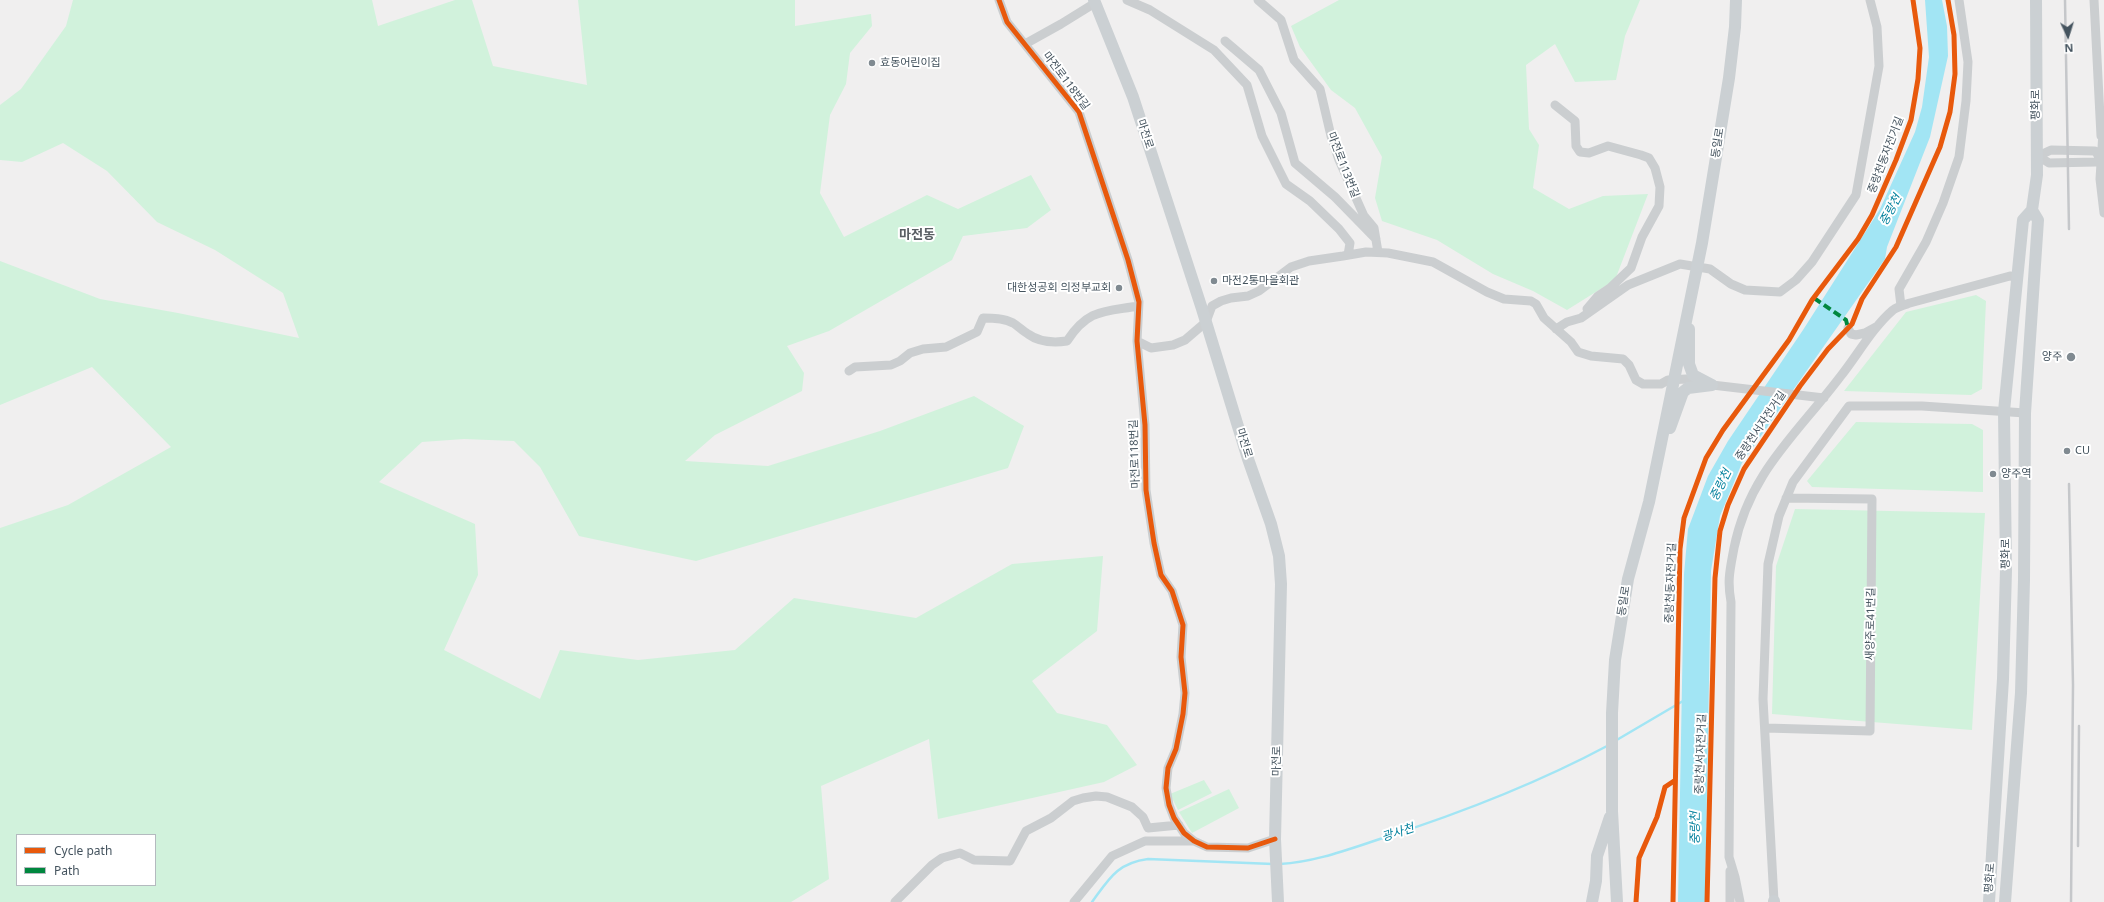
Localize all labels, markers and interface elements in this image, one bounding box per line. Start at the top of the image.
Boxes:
north arrow [2048,16,2088,56]
text: N [2064,41,2074,56]
street label: 마전로118번길 [1040,49,1092,113]
place label: 효동어린이집 [880,56,941,70]
marker: 효동어린이집 [867,58,877,68]
street label: 평화로 [2029,90,2043,120]
street label: 중랑천동자전거길 [1865,115,1907,195]
street label: 마전로 [1134,118,1156,150]
street label: 동일로 [1709,127,1727,159]
street label: 마전로113번길 [1324,130,1362,200]
water label: 중랑천 [1877,192,1905,228]
district label: 마전동 [899,227,935,243]
place label: 마전2통마을회관 [1222,274,1299,288]
marker: 마전2통마을회관 [1209,276,1219,286]
place label: 대한성공회 의정부교회 [1007,281,1111,295]
marker: 대한성공회 의정부교회 [1114,283,1124,293]
place label: 양주 [2042,350,2062,364]
marker: 양주 [2065,351,2077,363]
street label: 중랑천서자전거길 [1733,389,1789,463]
street label: 마전로118번길 [1127,419,1143,489]
street label: 마전로 [1233,427,1255,459]
place label: CU [2075,444,2090,458]
marker: CU [2062,446,2072,456]
water label: 중랑천 [1707,467,1735,503]
place label: 양주역 [2001,467,2031,481]
marker: 양주역 [1988,469,1998,479]
street label: 평화로 [1999,539,2013,569]
street label: 중랑천동자전거길 [1663,542,1679,624]
street label: 동일로 [1615,585,1633,617]
street label: 새양주로41번길 [1864,587,1878,661]
street label: 중랑천서자전거길 [1693,713,1709,795]
street label: 마전로 [1270,746,1284,776]
water label: 중랑천 [1689,811,1703,845]
water label: 광사천 [1380,821,1416,845]
legend [16,834,156,886]
text: Cycle path [54,842,112,859]
text: Path [54,862,80,879]
street label: 평화로 [1982,862,1998,894]

